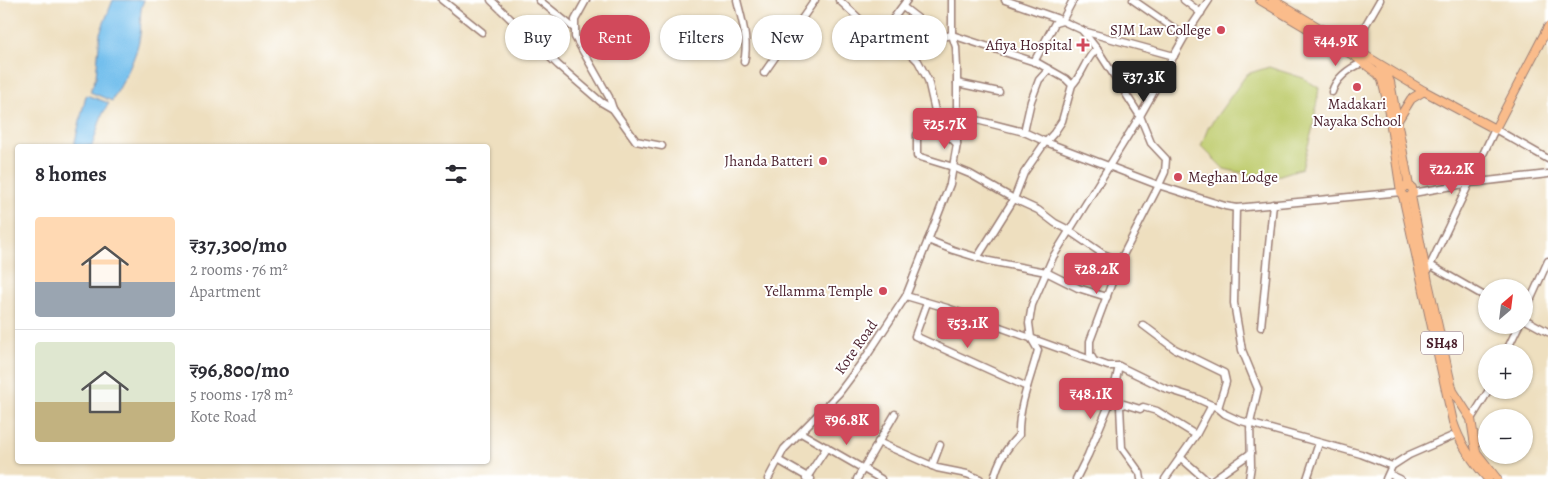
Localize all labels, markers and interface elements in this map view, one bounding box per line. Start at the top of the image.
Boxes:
chip: Buy [505,15,570,60]
chip: Rent [580,15,650,60]
chip: Filters [660,15,742,60]
chip: New [752,15,822,60]
chip: Apartment [832,15,947,60]
place label: SJM Law College [1110,20,1211,40]
marker: SJM Law College [1215,24,1227,36]
pin: ₹44.9K [1295,24,1377,67]
text: ₹44.9K [1314,30,1358,52]
place label: Afiya Hospital [985,35,1072,55]
marker: Afiya Hospital [1076,38,1090,52]
pin: ₹37.3K [1103,61,1185,103]
text: ₹37.3K [1123,66,1165,88]
marker: Madakari Nayaka School [1351,81,1363,93]
place label: Madakari Nayaka School [1313,94,1402,131]
pin: ₹25.7K [904,108,986,150]
text: ₹25.7K [924,113,966,135]
place label: Jhanda Batteri [724,151,813,171]
pin: ₹22.2K [1411,152,1493,195]
marker: Jhanda Batteri [817,155,829,167]
text: ₹22.2K [1430,158,1474,180]
text: 8 homes [35,160,107,188]
icon: filters [442,160,470,188]
place label: Meghan Lodge [1188,167,1278,187]
marker: Meghan Lodge [1172,171,1184,183]
text: ₹37,300/mo [190,231,287,259]
icon: home [75,237,135,297]
pin: ₹28.2K [1056,252,1138,295]
text: ₹28.2K [1075,258,1119,280]
text: 2 rooms · 76 m² [190,259,288,281]
north arrow [1478,279,1532,334]
map controls [1478,279,1533,464]
text: Apartment [190,281,261,303]
place label: Yellamma Temple [764,281,873,301]
marker: Yellamma Temple [877,285,889,297]
pin: ₹53.1K [927,306,1009,349]
text: ₹53.1K [948,312,988,334]
street label: Kote Road [830,315,883,378]
road number: SH48 [1421,332,1463,354]
button: + [1478,344,1533,399]
text: ₹96,800/mo [190,356,290,384]
icon: home [75,362,135,422]
pin: ₹48.1K [1050,378,1132,420]
text: ₹48.1K [1070,383,1112,405]
text: 5 rooms · 178 m² [190,384,293,406]
pin: ₹96.8K [806,404,888,446]
text: Kote Road [190,406,256,428]
text: ₹96.8K [825,409,869,431]
button: − [1478,409,1533,464]

